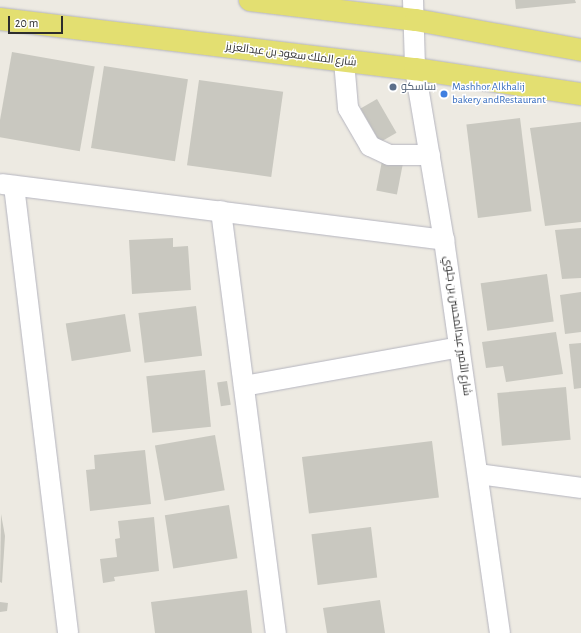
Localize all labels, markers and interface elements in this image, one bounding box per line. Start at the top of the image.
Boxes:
scale bar [10,8,65,34]
text: 20 m [15,17,38,29]
street label: شارع الملك سعود بن عبدالعزيز [225,40,357,70]
place label: ساسكو [401,80,436,94]
place label: Mashhor Alkhalij bakery andRestaurant [452,81,546,107]
marker: ساسكو [388,82,398,92]
marker: Mashhor Alkhalij bakery andRestaurant [439,89,449,99]
street label: شارع الأمير عبدالمحسن بن جلوي [441,255,473,397]

